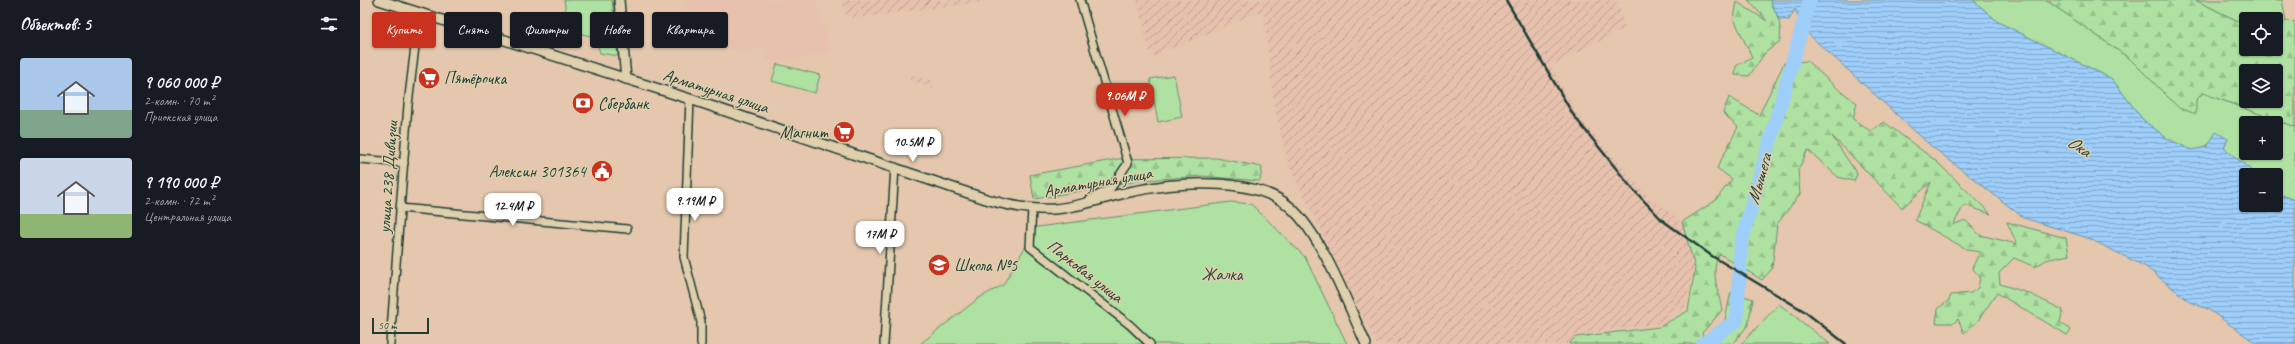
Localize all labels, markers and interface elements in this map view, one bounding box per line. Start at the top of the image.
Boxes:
chip: Купить [372,12,436,48]
chip: Снять [444,12,502,48]
chip: Фильтры [510,12,582,48]
chip: Новое [590,12,644,48]
chip: Квартира [652,12,728,48]
map controls [2239,12,2283,212]
button: locate [2239,12,2283,56]
icon: filters [318,13,340,35]
text: Объектов: 5 [20,14,91,35]
street label: Арматурная улица [661,64,773,118]
button: layers [2239,64,2283,108]
supermarket icon: Пятёрочка [416,65,442,91]
place label: Пятёрочка [444,68,507,89]
text: 9 060 000 ₽ [144,72,219,93]
icon: home [52,74,100,122]
pin: 9.06M ₽ [1088,83,1162,117]
text: 9.06M ₽ [1105,88,1145,104]
bank icon: Сбербанк [570,90,596,116]
text: 2-комн. · 70 m² [144,93,214,109]
place label: Сбербанк [598,93,650,114]
text: Приокская улица [144,109,217,125]
button: + [2239,116,2283,160]
street label: улица 238 Дивизии [374,119,404,235]
supermarket icon: Магнит [831,119,857,145]
place label: Магнит [780,122,828,143]
pin: 10.5M ₽ [876,129,950,163]
water label: Ока [2063,130,2097,163]
text: 10.5M ₽ [893,134,933,150]
water label: Мышега [1741,150,1777,207]
public building icon: Алексин 301364 [589,158,615,184]
place label: Алексин 301364 [489,161,588,182]
street label: Арматурная улица [1042,162,1155,202]
button: − [2239,168,2283,212]
text: 9 190 000 ₽ [144,172,218,193]
icon: home [52,174,100,222]
pin: 9.19M ₽ [658,188,732,222]
text: 2-комн. · 72 m² [144,193,214,209]
pin: 12.4M ₽ [476,193,550,227]
text: 9.19M ₽ [675,193,715,209]
text: 12.4M ₽ [493,198,533,214]
text: Центральная улица [144,209,231,225]
pin: 17M ₽ [852,221,908,255]
text: 17M ₽ [865,226,896,242]
street label: Парковая улица [1043,235,1128,308]
school or university icon: Школа №5 [926,252,952,278]
place label: Школа №5 [954,255,1019,276]
park label: Жалка [1201,264,1244,285]
scale bar [372,316,429,335]
text: 50 m [378,318,397,332]

